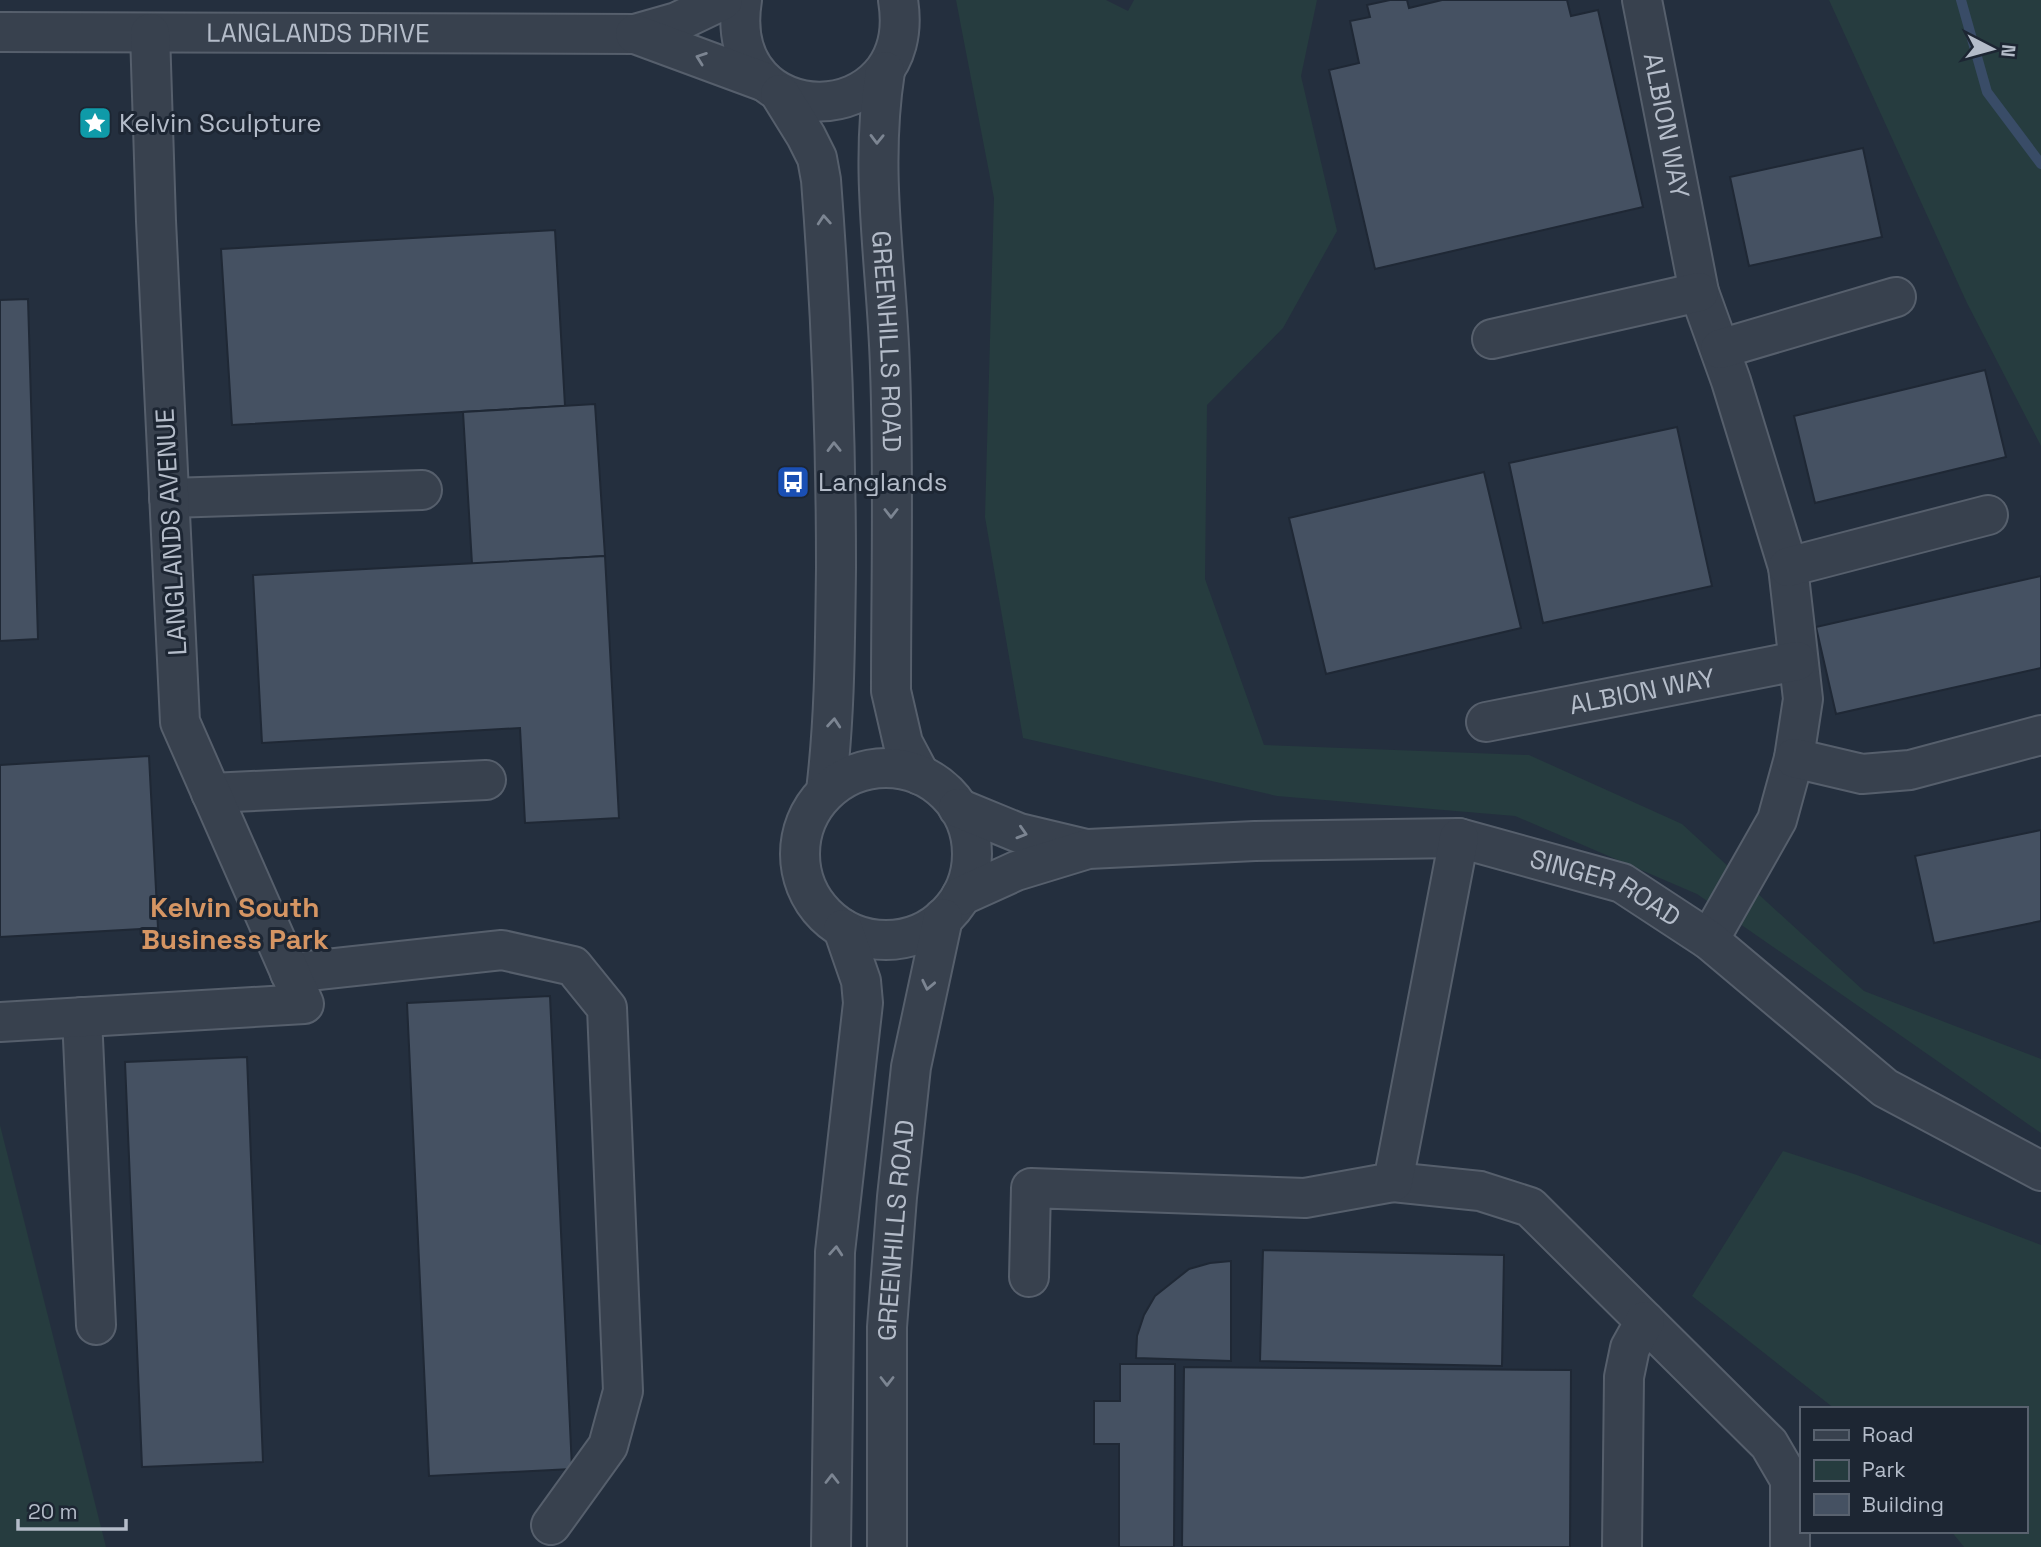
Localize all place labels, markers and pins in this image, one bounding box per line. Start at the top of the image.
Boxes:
place icon: Kelvin Sculpture [76,104,114,142]
place label: Kelvin Sculpture [119,106,322,140]
bus stop icon: Langlands [774,463,812,501]
place label: Langlands [818,465,947,499]

